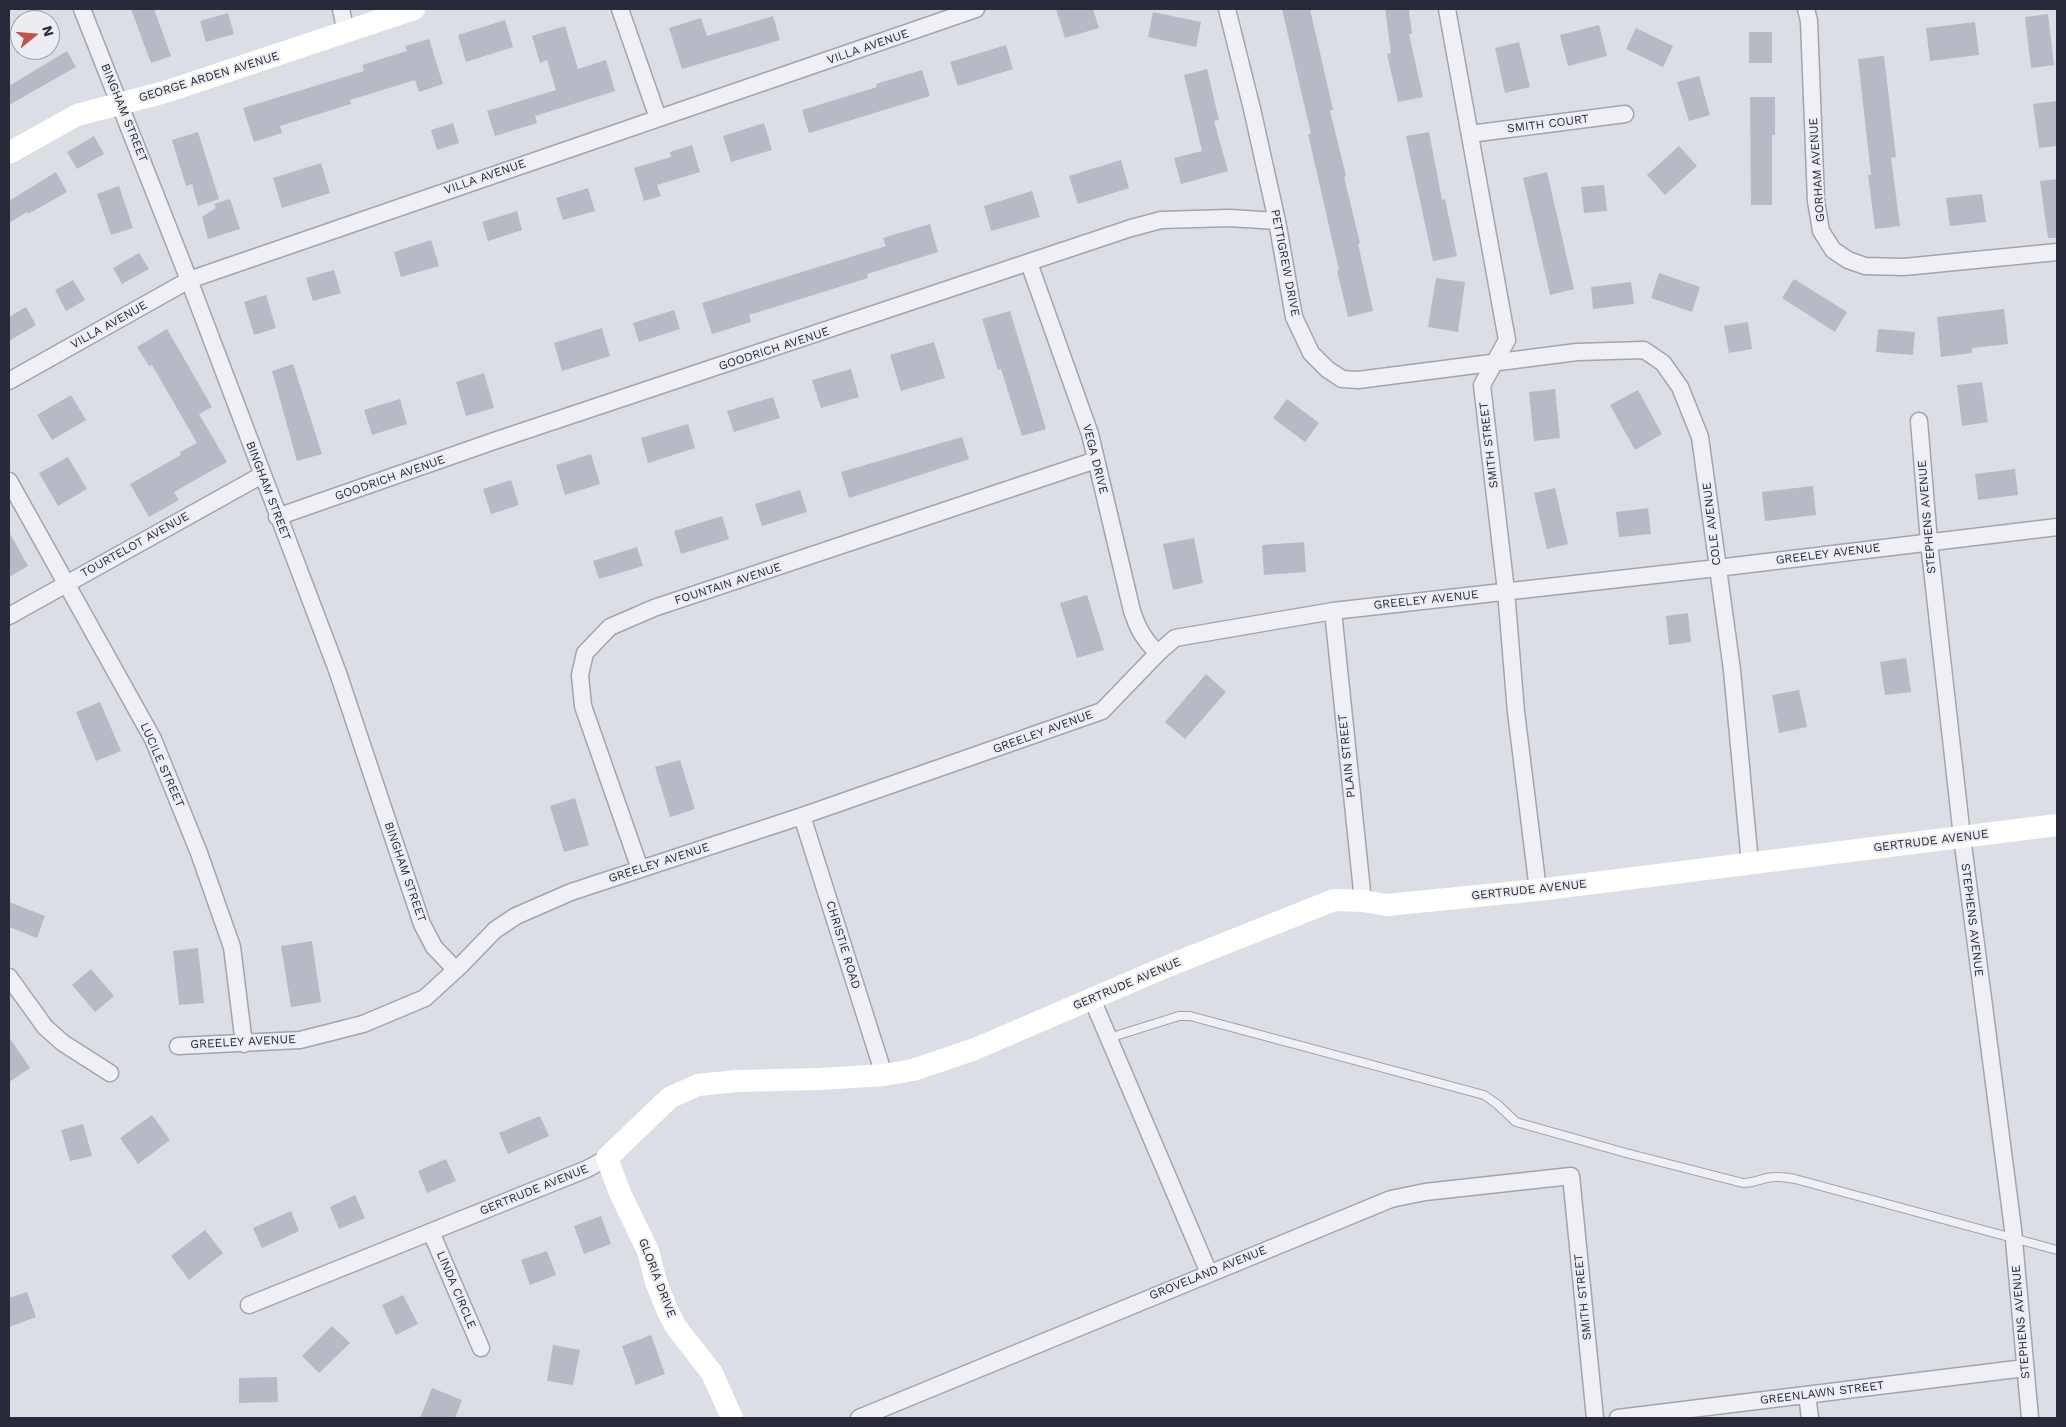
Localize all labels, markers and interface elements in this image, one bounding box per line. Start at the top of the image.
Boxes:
north arrow [10,10,60,60]
text: N [39,24,58,38]
street label: VILLA AVENUE [825,26,911,68]
street label: GEORGE ARDEN AVENUE [137,49,281,105]
street label: BINGHAM STREET [98,62,150,164]
street label: SMITH COURT [1506,112,1590,136]
street label: GORHAM AVENUE [1806,117,1828,223]
street label: VILLA AVENUE [442,156,528,198]
street label: PETTIGREW DRIVE [1268,208,1302,318]
street label: VILLA AVENUE [68,298,150,352]
street label: GOODRICH AVENUE [717,324,831,374]
street label: SMITH STREET [1477,401,1501,489]
street label: VEGA DRIVE [1079,423,1111,495]
street label: BINGHAM STREET [242,439,294,543]
street label: GOODRICH AVENUE [333,452,447,504]
street label: STEPHENS AVENUE [1915,459,1939,575]
street label: COLE AVENUE [1700,482,1724,566]
street label: TOURTELOT AVENUE [78,509,192,581]
street label: GREELEY AVENUE [1775,540,1881,568]
street label: FOUNTAIN AVENUE [673,560,783,608]
street label: GREELEY AVENUE [1373,587,1479,613]
street label: GREELEY AVENUE [991,707,1095,757]
street label: PLAIN STREET [1335,713,1359,799]
street label: LUCILE STREET [137,720,187,810]
street label: BINGHAM STREET [381,820,429,924]
street label: GERTRUDE AVENUE [1873,827,1989,855]
street label: GREELEY AVENUE [607,840,711,886]
street label: STEPHENS AVENUE [1958,862,1986,978]
street label: GERTRUDE AVENUE [1471,877,1587,903]
street label: CHRISTIE ROAD [823,899,863,991]
street label: GERTRUDE AVENUE [1071,955,1183,1013]
street label: GREELEY AVENUE [190,1032,296,1052]
street label: GERTRUDE AVENUE [478,1162,590,1218]
street label: GLORIA DRIVE [635,1236,679,1320]
street label: GROVELAND AVENUE [1147,1243,1269,1303]
street label: LINDA CIRCLE [433,1249,479,1331]
street label: SMITH STREET [1571,1253,1595,1341]
street label: STEPHENS AVENUE [2009,1264,2033,1380]
street label: GREENLAWN STREET [1759,1378,1885,1408]

